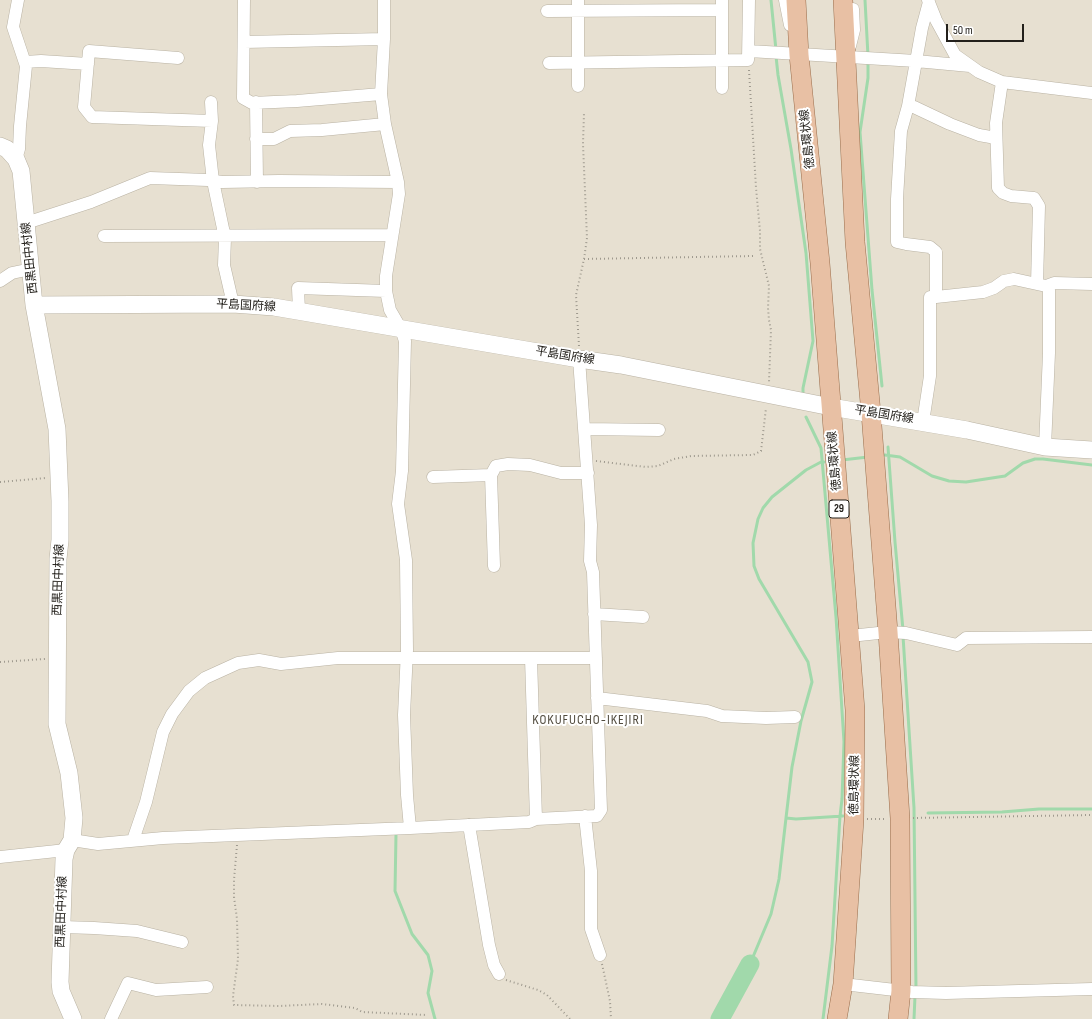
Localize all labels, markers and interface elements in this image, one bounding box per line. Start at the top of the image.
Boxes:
scale bar [948,16,1026,42]
text: 50 m [953,23,973,38]
street label: 徳島環状線 [798,108,818,170]
street label: 西黒田中村線 [19,221,41,295]
street label: 平島国府線 [216,297,276,315]
street label: 平島国府線 [534,344,596,368]
street label: 平島国府線 [853,403,915,427]
street label: 徳島環状線 [825,430,845,492]
road number: 29 [829,500,849,518]
street label: 西黒田中村線 [51,544,67,616]
district label: KOKUFUCHO-IKEJIRI [532,712,644,728]
street label: 徳島環状線 [847,755,863,815]
street label: 西黒田中村線 [54,876,70,948]

